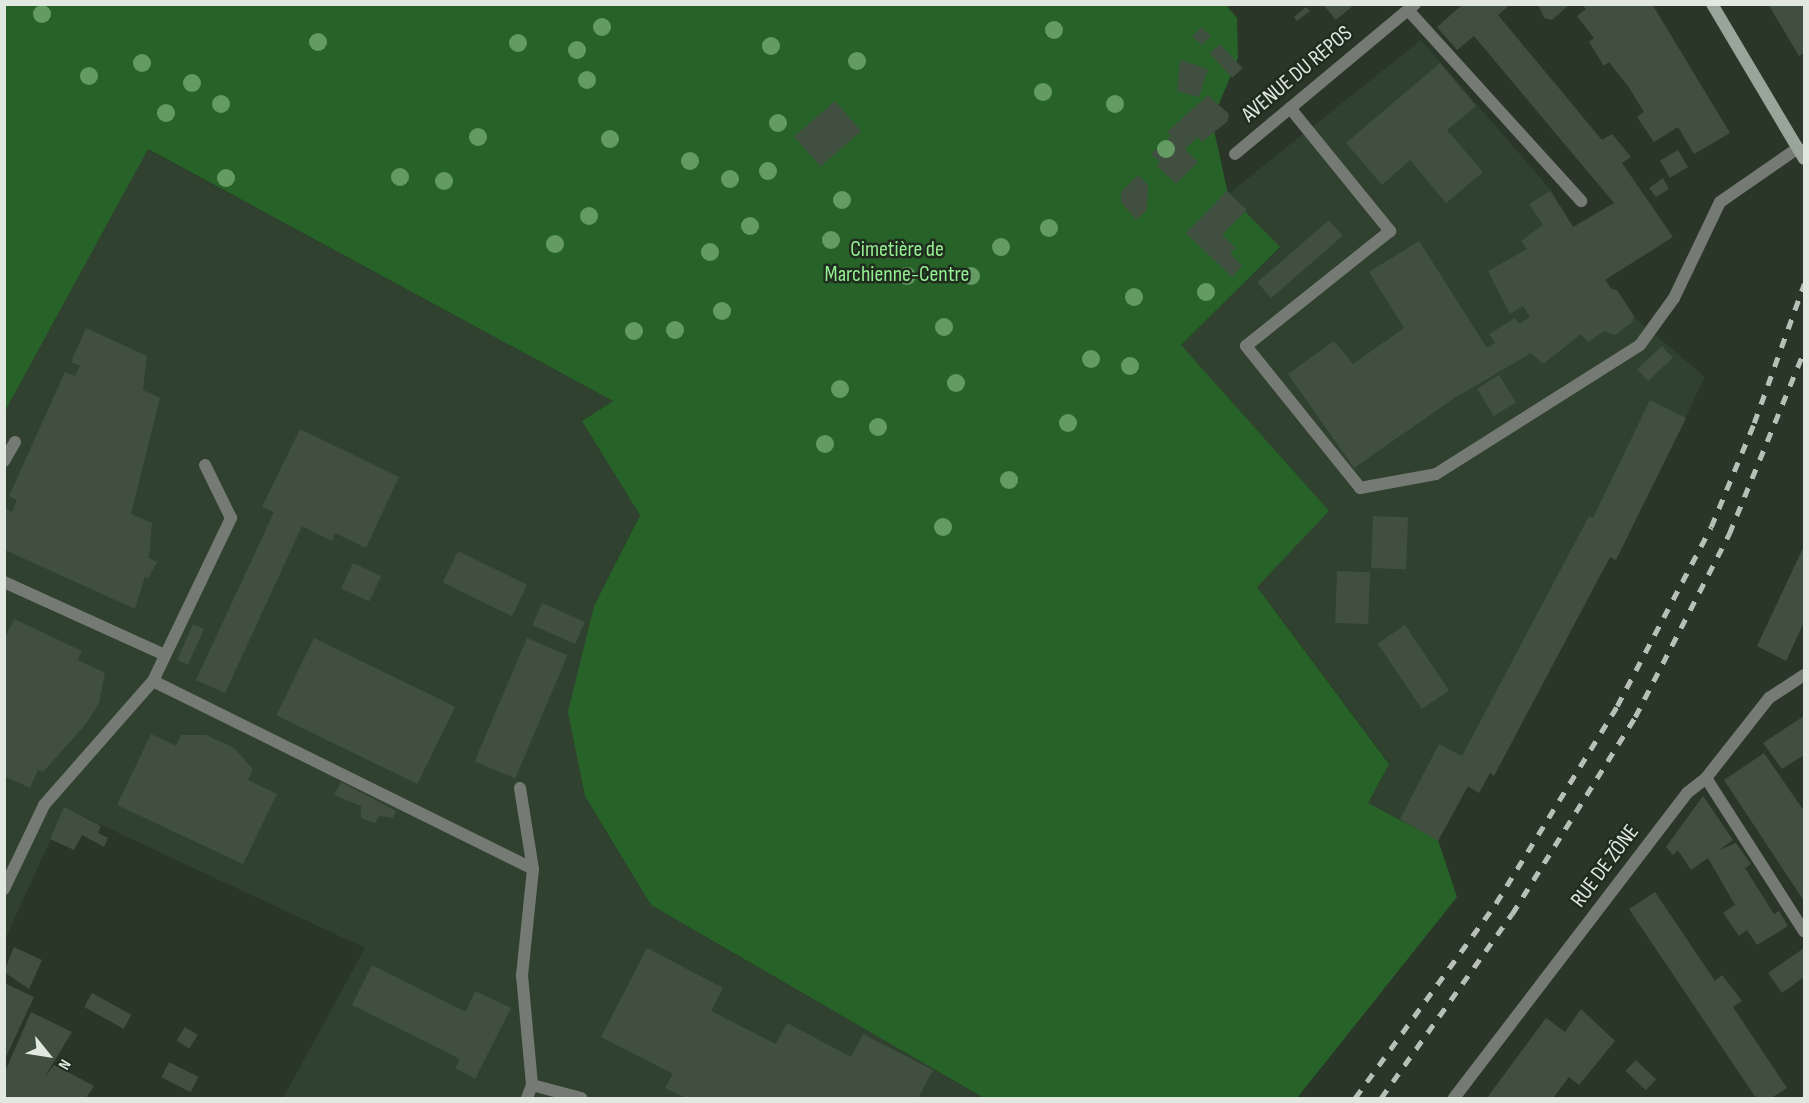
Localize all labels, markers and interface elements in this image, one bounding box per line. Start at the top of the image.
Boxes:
street label: AVENUE DU REPOS [1236,20,1358,128]
park label: Cimetière de Marchienne-Centre [825,236,969,288]
street label: RUE DE ZÔNE [1565,819,1645,913]
north arrow [18,1025,78,1085]
text: N [54,1056,74,1073]

